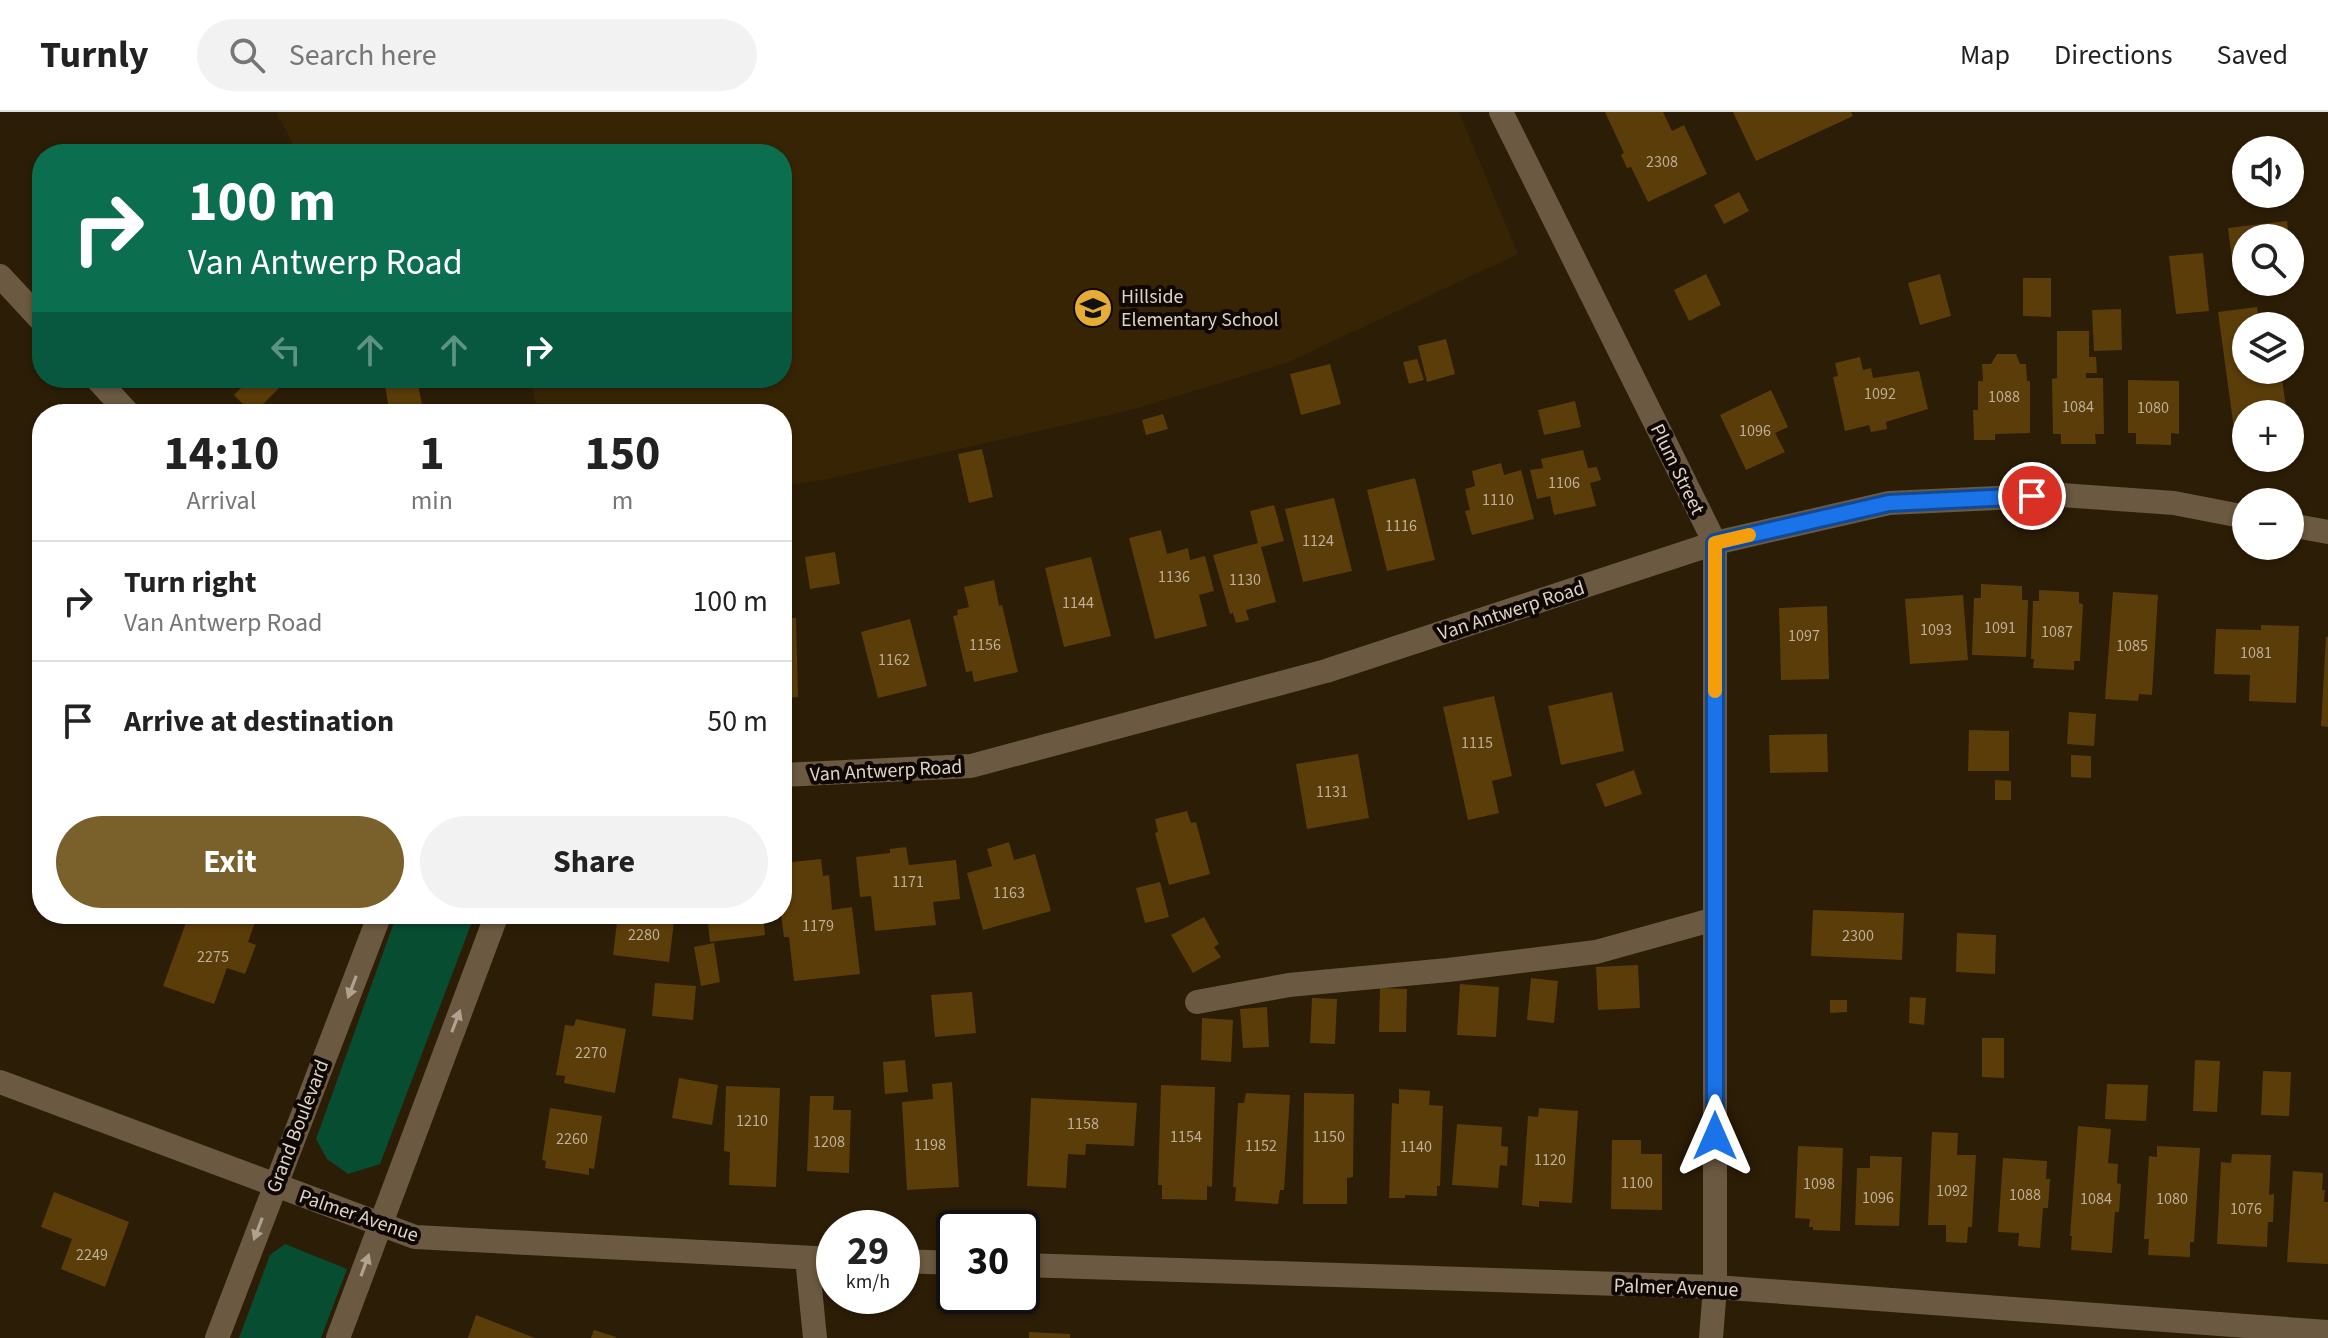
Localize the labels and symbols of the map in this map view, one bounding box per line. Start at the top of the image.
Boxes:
house number: 2308 [1646,151,1678,173]
place label: Hillside Elementary School [1121,283,1279,334]
school or university icon: Hillside Elementary School [1072,287,1114,329]
house number: 1092 [1864,383,1896,405]
house number: 1088 [1988,386,2020,408]
house number: 1084 [2062,396,2094,418]
house number: 1080 [2137,397,2169,419]
street label: Plum Street [1643,419,1711,520]
house number: 1096 [1739,420,1771,442]
pin [1998,462,2066,530]
house number: 1106 [1548,472,1580,494]
house number: 1110 [1482,489,1514,511]
house number: 1116 [1385,515,1417,537]
house number: 1124 [1302,530,1334,552]
house number: 1136 [1158,566,1190,588]
house number: 1130 [1229,569,1261,591]
street label: Van Antwerp Road [1434,574,1588,648]
house number: 1144 [1062,592,1094,614]
house number: 1091 [1984,617,2016,639]
house number: 1093 [1920,619,1952,641]
house number: 1087 [2041,621,2073,643]
house number: 1097 [1788,625,1820,647]
house number: 1156 [969,634,1001,656]
house number: 1085 [2116,635,2148,657]
house number: 1081 [2240,642,2272,664]
house number: 1162 [878,649,910,671]
house number: 1115 [1461,732,1493,754]
street label: Van Antwerp Road [809,753,963,789]
house number: 1131 [1316,781,1348,803]
house number: 1171 [892,871,924,893]
house number: 1163 [993,882,1025,904]
house number: 1179 [802,915,834,937]
house number: 2280 [628,924,660,946]
house number: 2300 [1842,925,1874,947]
house number: 2275 [197,946,229,968]
one-way arrow [345,975,358,999]
one-way arrow [450,1009,463,1033]
house number: 2270 [575,1042,607,1064]
street label: Grand Boulevard [260,1056,336,1197]
position arrow [1673,1094,1757,1178]
house number: 1210 [736,1110,768,1132]
house number: 1158 [1067,1113,1099,1135]
house number: 1154 [1170,1126,1202,1148]
house number: 1150 [1313,1126,1345,1148]
house number: 2260 [556,1128,588,1150]
house number: 1208 [813,1131,845,1153]
house number: 1198 [914,1134,946,1156]
house number: 1152 [1245,1135,1277,1157]
house number: 1140 [1400,1136,1432,1158]
house number: 1120 [1534,1149,1566,1171]
house number: 1100 [1621,1172,1653,1194]
house number: 1098 [1803,1173,1835,1195]
house number: 1092 [1936,1180,1968,1202]
street label: Palmer Avenue [295,1182,422,1250]
house number: 1088 [2009,1184,2041,1206]
house number: 1096 [1862,1187,1894,1209]
house number: 1084 [2080,1188,2112,1210]
house number: 1080 [2156,1188,2188,1210]
house number: 1076 [2230,1198,2262,1220]
speed limit sign: 30 [936,1210,1040,1314]
one-way arrow [251,1217,263,1241]
house number: 2249 [76,1244,108,1266]
one-way arrow [359,1253,372,1277]
street label: Palmer Avenue [1613,1272,1739,1304]

